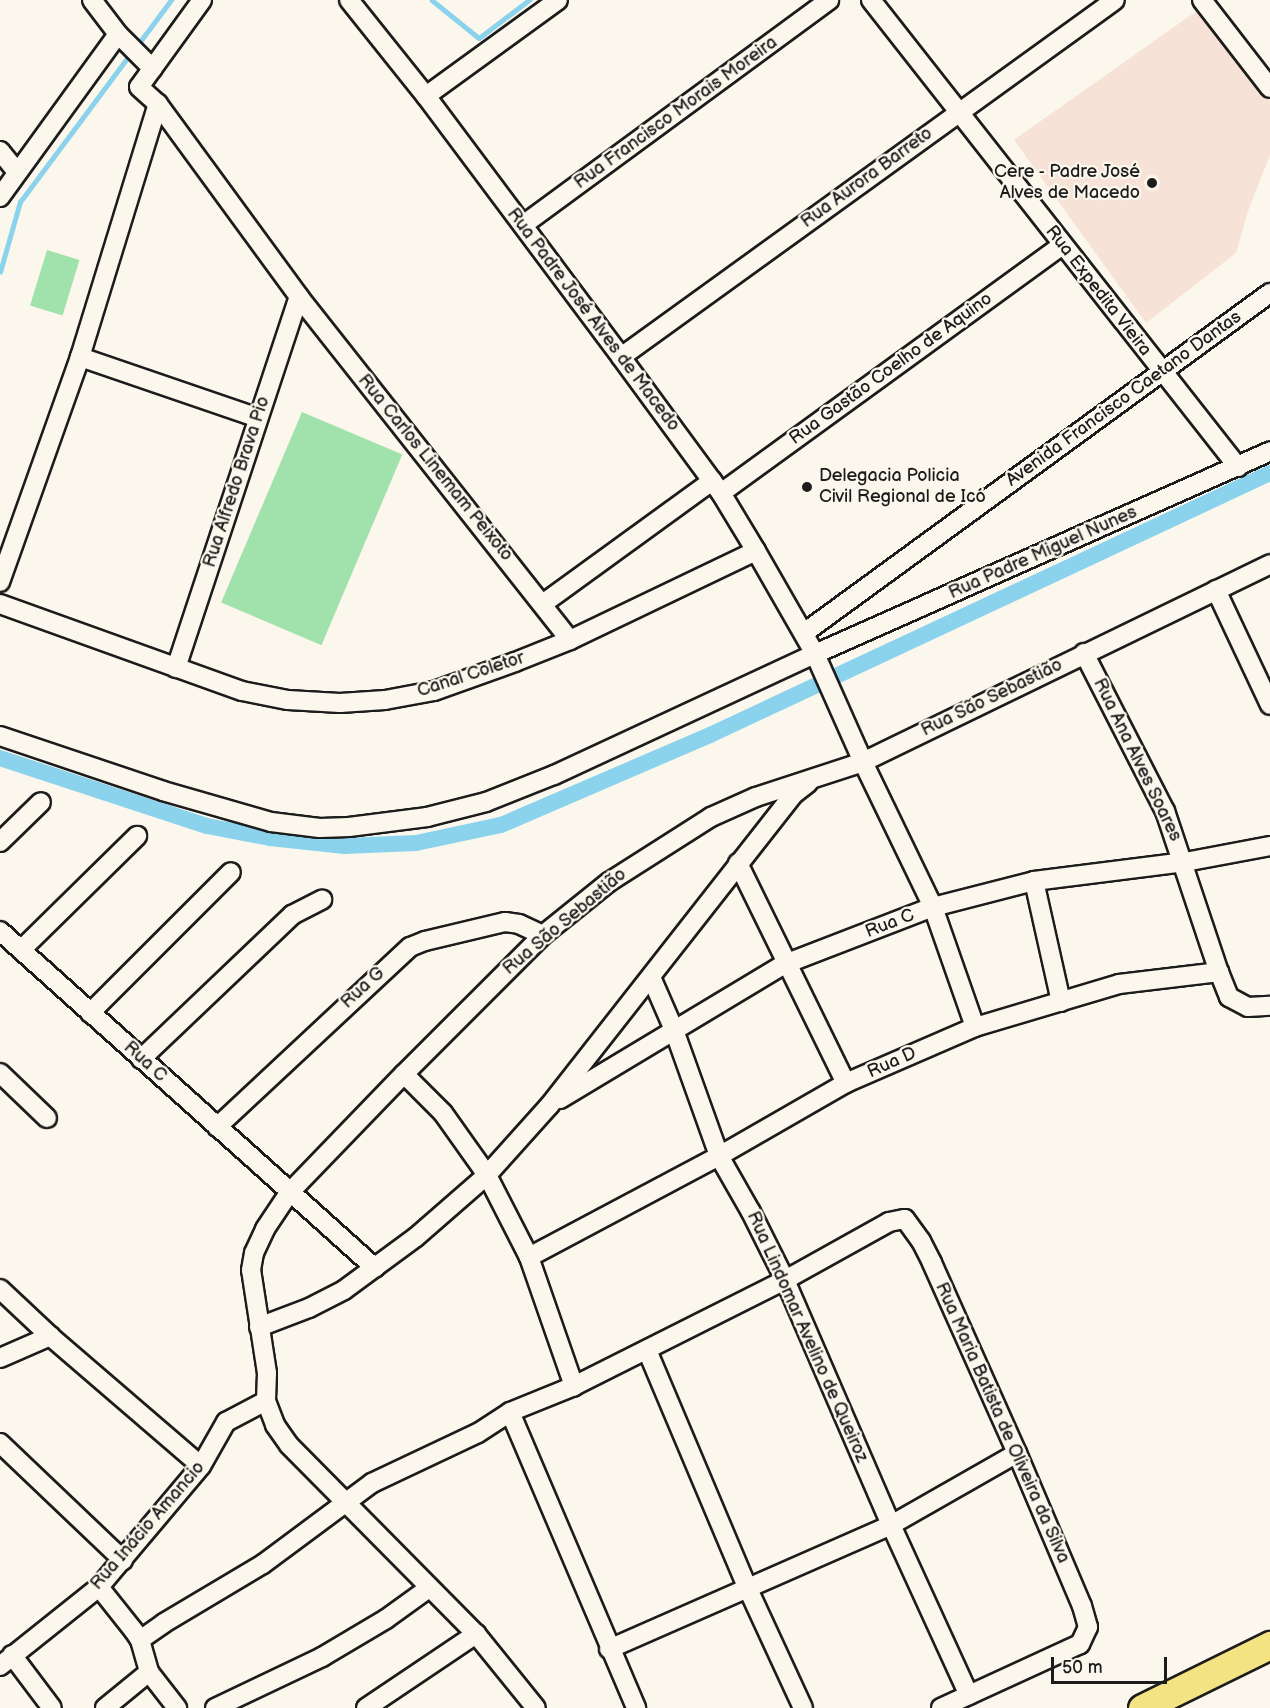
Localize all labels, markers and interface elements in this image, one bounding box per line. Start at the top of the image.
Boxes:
street label: Rua Francisco Morais Moreira [570,32,782,194]
street label: Rua Aurora Barreto [797,123,937,233]
place label: Cere - Padre José Alves de Macedo [992,162,1140,204]
marker: Cere - Padre José Alves de Macedo [1145,176,1159,190]
street label: Rua Padre José Alves de Macedo [502,204,684,436]
street label: Rua Expedita Vieira [1040,221,1156,361]
street label: Rua Gastão Coelho de Aquino [785,288,997,450]
street label: Avenida Francisco Caetano Dantas [1002,306,1246,492]
street label: Rua Carlos Linemam Peixoto [353,370,517,566]
street label: Rua Alfredo Brava Pio [199,394,275,570]
place label: Delegacia Policia Civil Regional de Icó [819,466,986,508]
marker: Delegacia Policia Civil Regional de Icó [800,480,814,494]
street label: Rua Padre Miguel Nunes [946,502,1140,604]
street label: Canal Coletor [415,648,527,702]
street label: Rua São Sebastião [918,654,1066,742]
street label: Rua Ana Alves Soares [1088,675,1186,845]
street label: Rua São Sebastião [499,864,631,980]
street label: Rua C [862,905,918,943]
street label: Rua G [337,963,389,1013]
street label: Rua C [119,1037,171,1087]
street label: Rua D [864,1043,920,1083]
street label: Rua Lindomar Avelino de Queiroz [742,1208,872,1466]
street label: Rua Maria Batista de Oliveira da Silva [930,1279,1074,1567]
street label: Rua Inácio Amancio [86,1457,210,1595]
scale bar [1054,1645,1170,1683]
text: 50 m [1062,1657,1103,1678]

